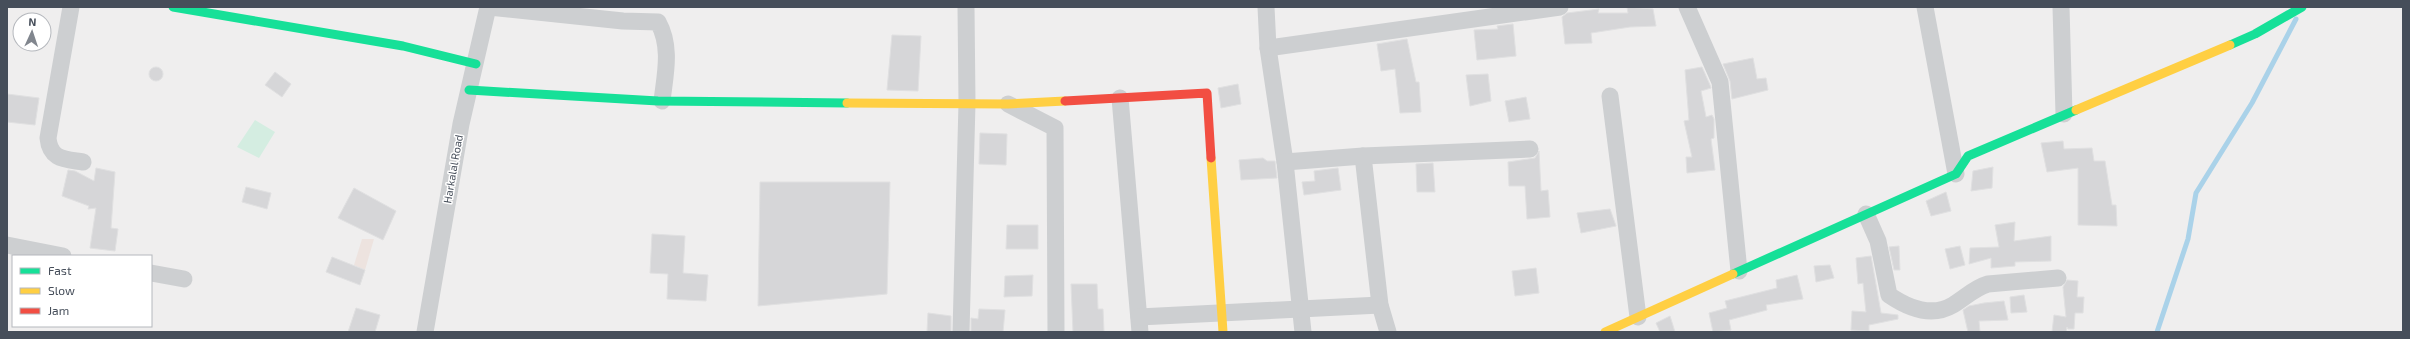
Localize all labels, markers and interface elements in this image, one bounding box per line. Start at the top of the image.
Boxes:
north arrow [12,12,52,52]
text: N [28,15,37,28]
street label: Harkalal Road [440,134,465,204]
legend [12,255,152,327]
text: Fast [48,263,72,277]
text: Slow [48,283,75,297]
text: Jam [48,303,69,317]

